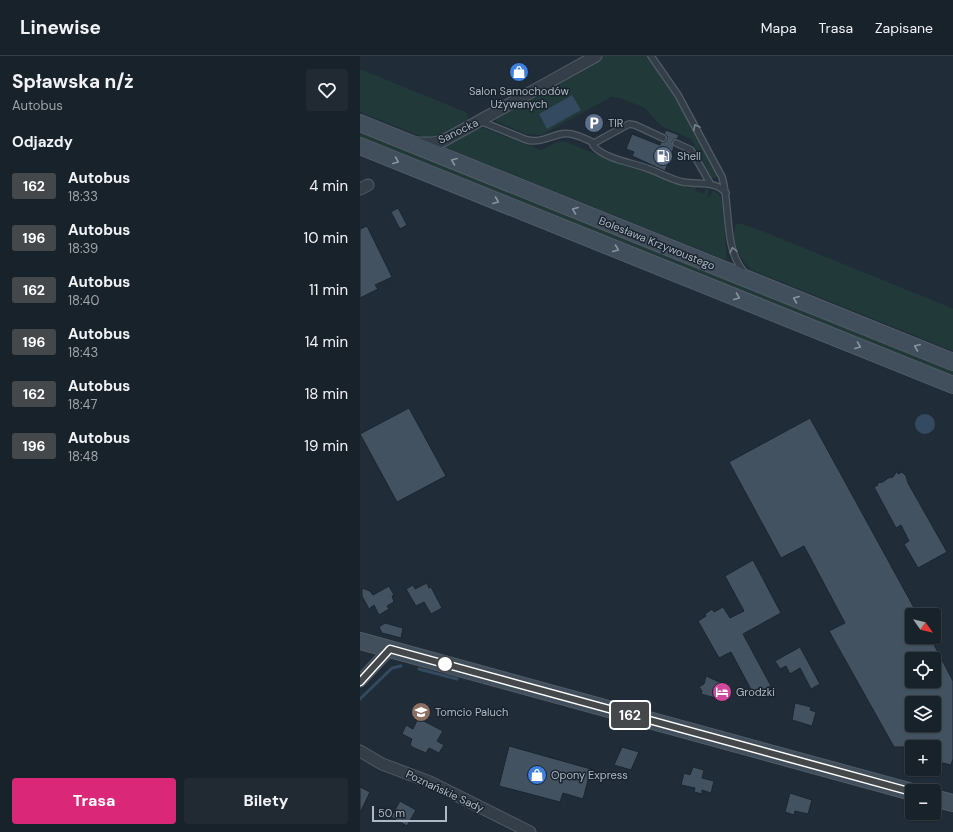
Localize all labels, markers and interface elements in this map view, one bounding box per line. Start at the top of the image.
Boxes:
text: Linewise [20,15,101,40]
text: Mapa [761,19,797,37]
text: Trasa [819,19,853,37]
text: Zapisane [875,19,933,37]
shop icon: Salon Samochodów Używanych [508,61,530,83]
text: Spławska n/ż [12,69,134,94]
button: heart [306,69,348,111]
place label: Salon Samochodów Używanych [469,84,570,111]
text: Autobus [12,97,63,114]
parking icon: TIR [583,112,605,134]
street label: Sanocka [436,115,480,147]
place label: TIR [608,116,623,130]
one-way arrow [693,124,700,132]
text: Odjazdy [12,132,73,152]
fuel station icon: Shell [652,145,674,167]
place label: Shell [677,149,701,163]
one-way arrow [392,156,400,164]
one-way arrow [451,158,459,166]
text: Autobus [68,168,130,188]
text: 4 min [309,176,348,196]
text: 162 [23,177,45,195]
text: 18:33 [68,188,98,205]
one-way arrow [492,196,499,204]
one-way arrow [571,206,578,214]
street label: Bolesława Krzywoustego [597,213,717,273]
text: Autobus [68,220,130,240]
text: 10 min [303,228,348,248]
text: 196 [23,229,45,247]
text: 18:39 [68,240,98,257]
one-way arrow [612,244,620,252]
one-way arrow [729,247,738,254]
text: Autobus [68,272,130,292]
text: 11 min [309,280,348,300]
text: 162 [23,281,45,299]
text: 18:40 [68,292,99,309]
one-way arrow [734,293,741,301]
one-way arrow [793,295,800,303]
text: Autobus [68,324,130,344]
text: 14 min [305,332,348,352]
text: 196 [23,333,45,351]
one-way arrow [853,341,861,349]
text: 18:43 [68,344,98,361]
one-way arrow [913,344,920,352]
text: Autobus [68,376,130,396]
text: 18 min [305,384,348,404]
text: 162 [23,385,45,403]
text: 18:47 [68,396,97,413]
text: Autobus [68,428,130,448]
text: 19 min [304,436,348,456]
text: 196 [23,437,45,455]
text: 18:48 [68,448,98,465]
north arrow [905,608,941,644]
map controls [905,608,941,820]
button: locate [905,652,941,688]
unlabelled marker [436,655,454,673]
hotel icon: Grodzki [711,681,733,703]
place label: Grodzki [736,685,775,699]
button: layers [905,696,941,732]
school or university icon: Tomcio Paluch [410,701,432,723]
line badge: 162 [607,702,653,728]
place label: Tomcio Paluch [435,705,508,719]
text: 162 [619,706,641,724]
button: + [905,740,941,776]
shop icon: Opony Express [526,764,548,786]
street label: Poznańskie Sady [404,767,486,815]
place label: Opony Express [551,768,628,782]
button: Trasa [12,778,176,824]
button: Bilety [184,778,348,824]
button: − [905,784,941,820]
scale bar [372,804,447,823]
text: 50 m [378,806,405,820]

